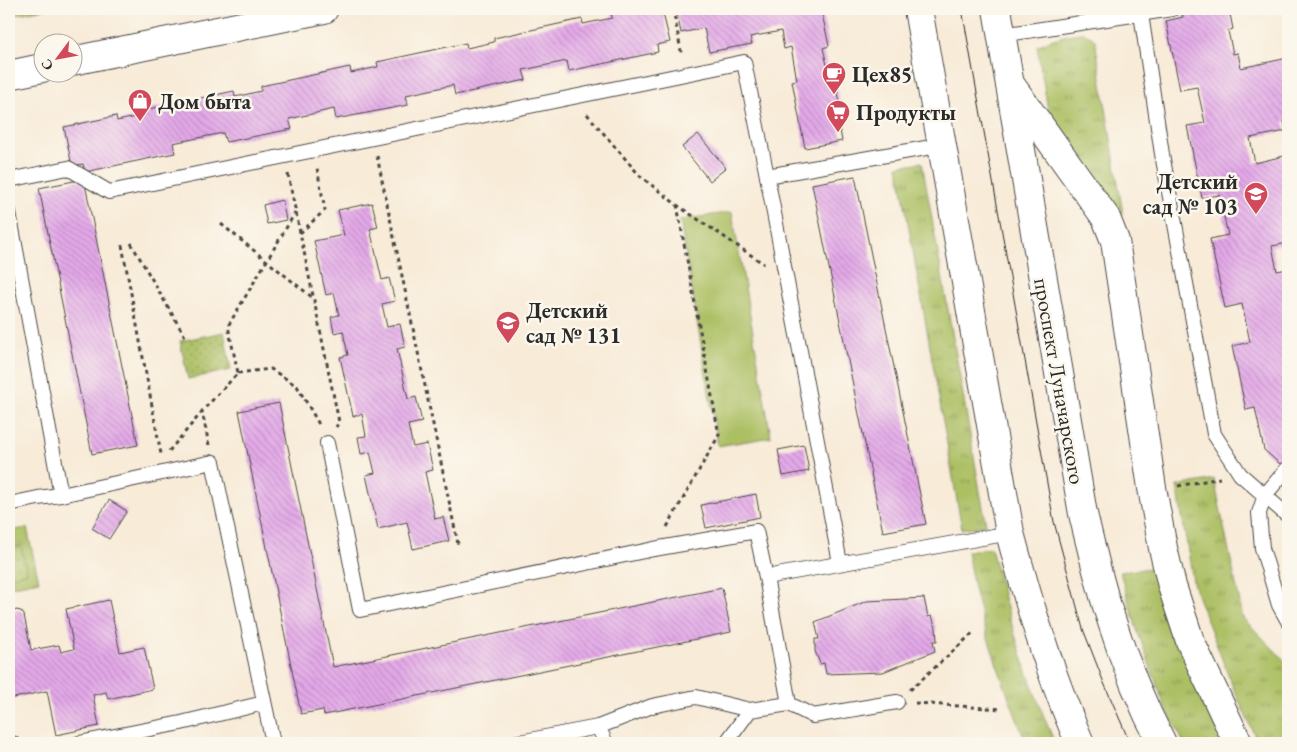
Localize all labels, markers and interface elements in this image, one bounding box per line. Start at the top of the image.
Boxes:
north arrow [32,32,82,82]
text: С [37,56,57,74]
place label: Цех85 [852,60,912,89]
cafe icon: Цех85 [821,61,847,95]
place label: Дом быта [158,87,252,116]
shop icon: Дом быта [127,88,153,122]
place label: Продукты [856,98,956,127]
supermarket icon: Продукты [825,99,851,133]
place label: Детский сад № 103 [1143,167,1238,221]
school or university icon: Детский сад № 103 [1243,181,1269,215]
street label: проспект Луначарского [1027,276,1092,487]
place label: Детский сад № 131 [526,296,621,350]
school or university icon: Детский сад № 131 [495,310,521,344]

